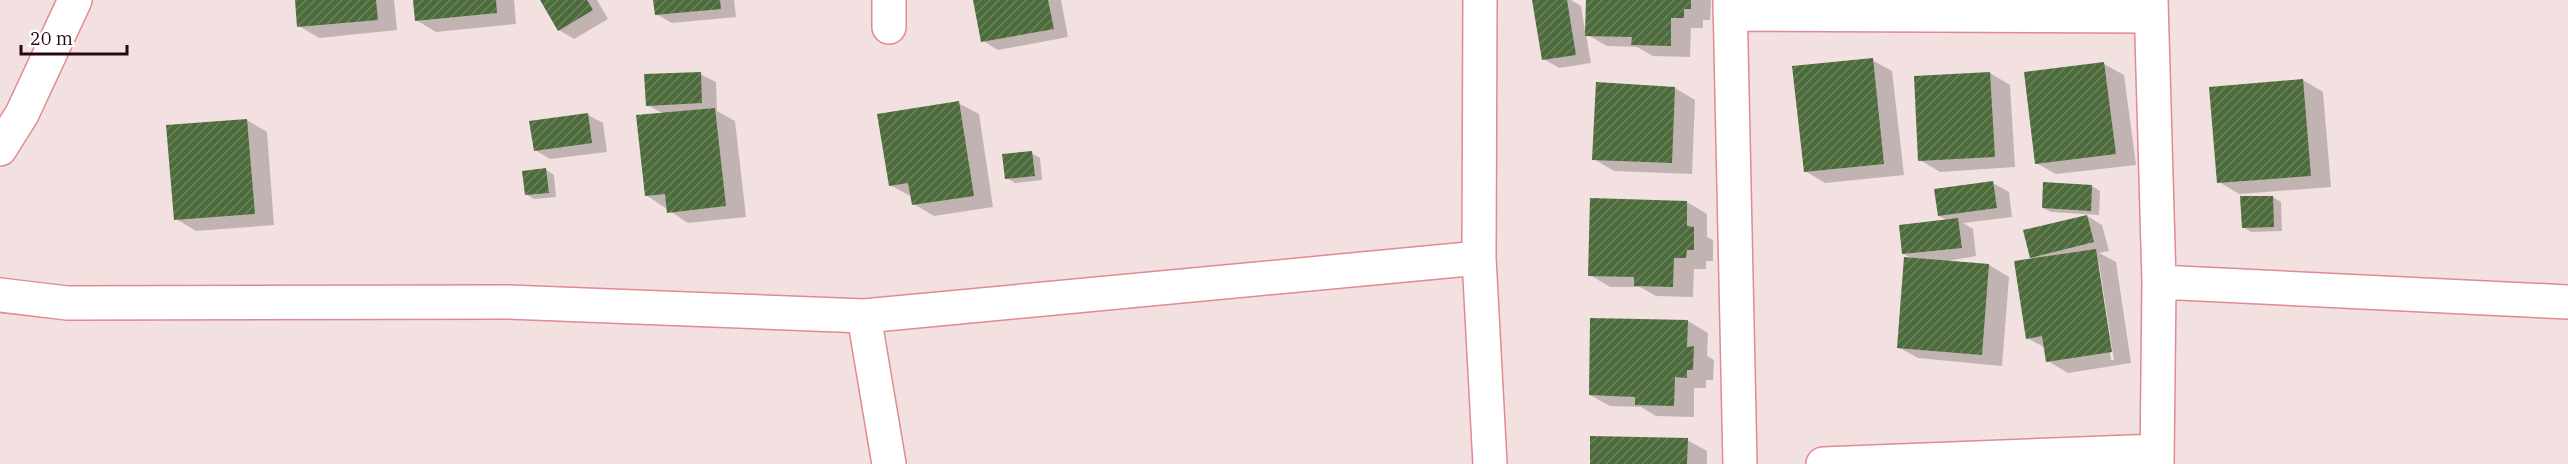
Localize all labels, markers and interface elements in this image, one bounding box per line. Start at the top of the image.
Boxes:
scale bar [21,18,128,56]
text: 20 m [30,27,73,50]

